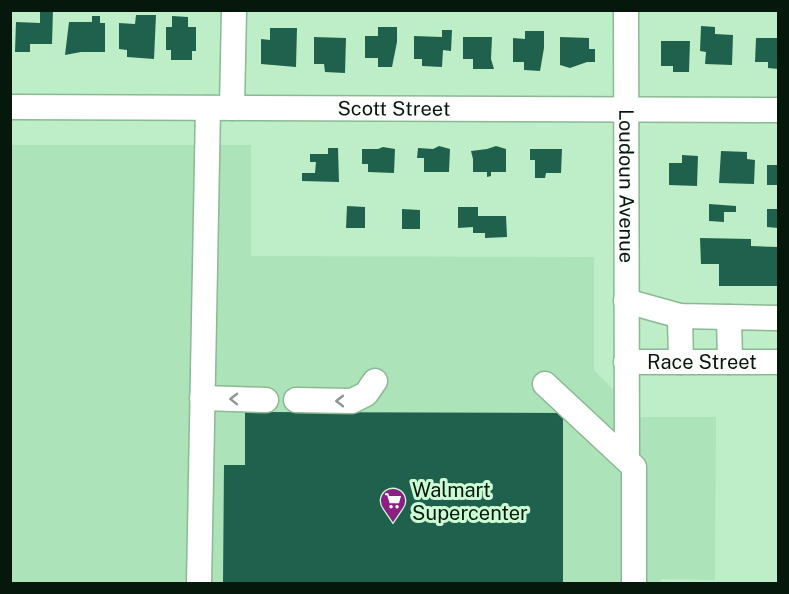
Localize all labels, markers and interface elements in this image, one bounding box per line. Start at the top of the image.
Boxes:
street label: Scott Street [337,96,451,121]
street label: Loudoun Avenue [614,109,639,263]
street label: Race Street [647,350,757,374]
one-way arrow [229,393,238,405]
one-way arrow [335,394,344,407]
place label: Walmart Supercenter [412,478,528,525]
supermarket icon: Walmart Supercenter [378,486,408,524]

